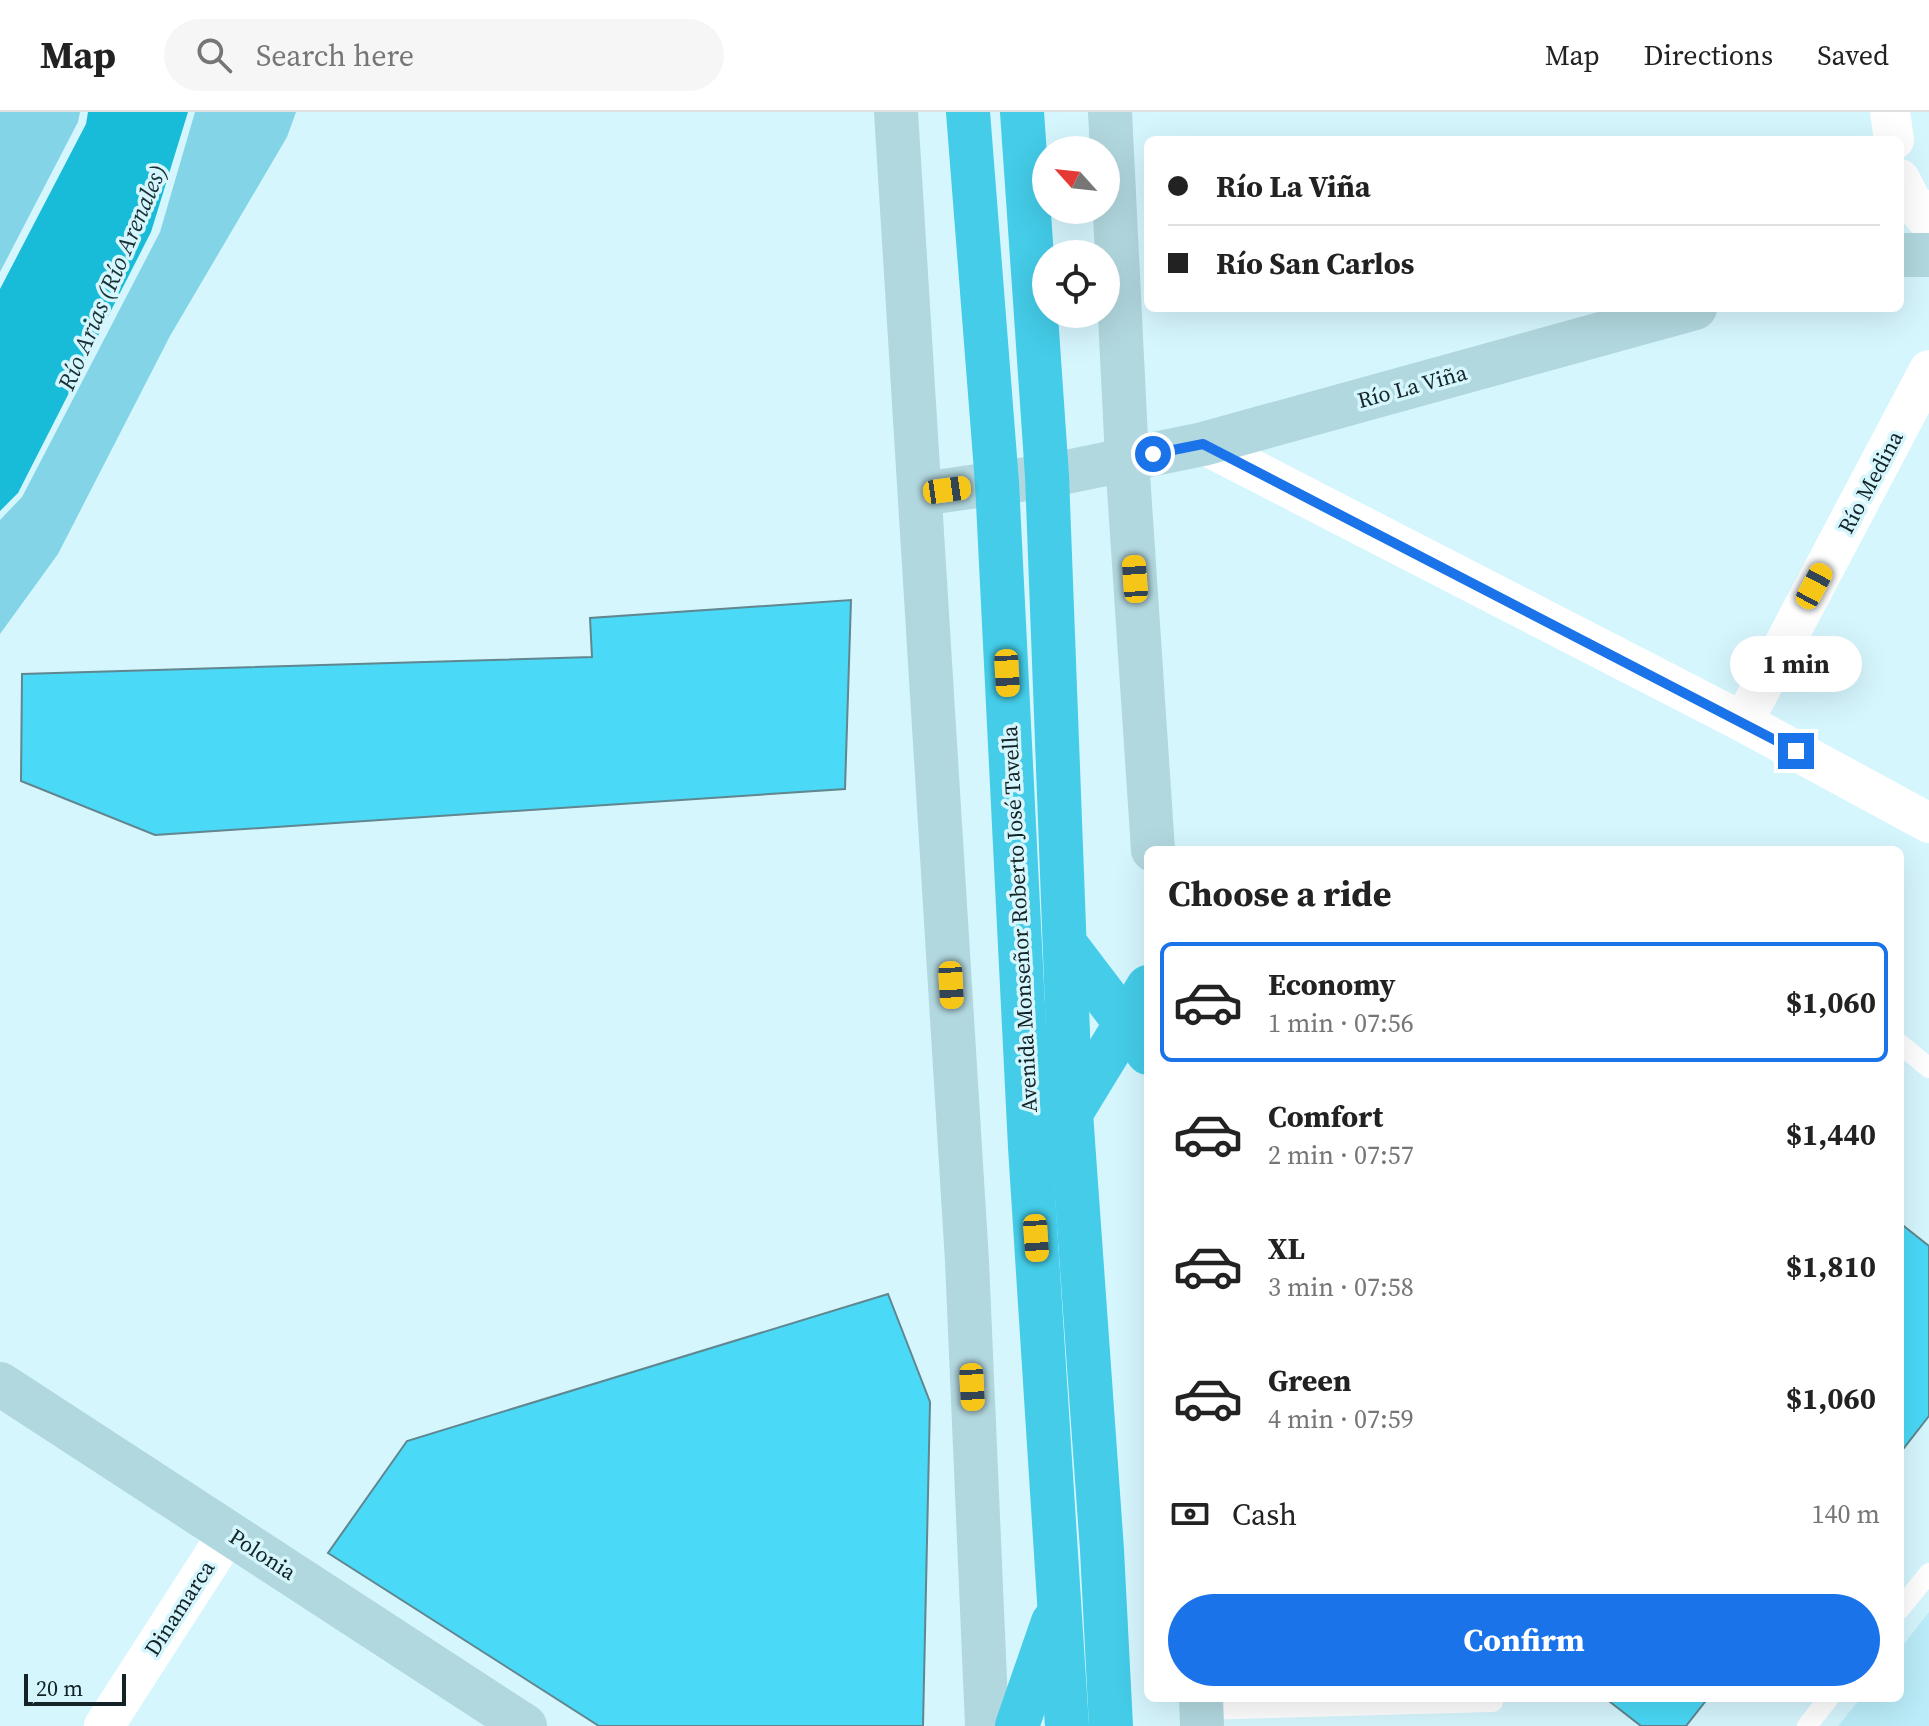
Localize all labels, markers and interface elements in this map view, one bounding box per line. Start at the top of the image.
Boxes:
search box [164,19,724,91]
text: Map [40,29,116,81]
icon: search [192,33,236,77]
text: Search here [256,35,414,76]
text: Map [1545,36,1600,74]
text: Directions [1644,36,1773,74]
text: Saved [1817,36,1889,74]
north arrow [1032,136,1120,224]
map controls [1032,136,1120,328]
water label: Río Arias (Río Arenales) [49,159,175,396]
text: Río La Viña [1216,166,1371,207]
button: locate [1032,240,1120,328]
text: Río San Carlos [1216,243,1414,284]
street label: Río La Viña [1354,357,1471,415]
street label: Río Medina [1830,425,1910,539]
route start [1135,436,1171,472]
car [922,475,972,505]
car [1121,554,1149,604]
car [1792,559,1836,613]
callout: 1 min [1730,635,1862,691]
text: 1 min [1762,646,1830,682]
car [994,648,1020,698]
street label: Avenida Monseñor Roberto José Tavella [994,724,1044,1113]
route end [1778,733,1814,769]
text: Choose a ride [1168,869,1391,918]
car [938,960,964,1010]
text: Economy [1268,964,1396,1005]
icon: car [1172,966,1244,1038]
text: $1,060 [1786,982,1876,1023]
text: 1 min · 07:56 [1268,1005,1414,1041]
text: Comfort [1268,1096,1383,1137]
icon: car [1172,1098,1244,1170]
text: $1,440 [1786,1114,1876,1155]
text: 2 min · 07:57 [1268,1137,1414,1173]
car [1022,1213,1050,1263]
text: XL [1268,1228,1305,1269]
icon: car [1172,1230,1244,1302]
text: $1,810 [1786,1246,1876,1287]
text: 3 min · 07:58 [1268,1269,1414,1305]
text: Green [1268,1360,1351,1401]
car [959,1362,985,1412]
icon: car [1172,1362,1244,1434]
text: $1,060 [1786,1378,1876,1419]
text: 4 min · 07:59 [1268,1401,1414,1437]
icon: cash [1168,1492,1212,1536]
text: Cash [1232,1494,1297,1535]
text: 140 m [1812,1496,1880,1532]
street label: Polonia [224,1521,303,1587]
street label: Dinamarca [137,1554,222,1662]
button: Confirm [1168,1594,1880,1686]
scale bar [24,1670,126,1706]
text: 20 m [36,1673,83,1703]

